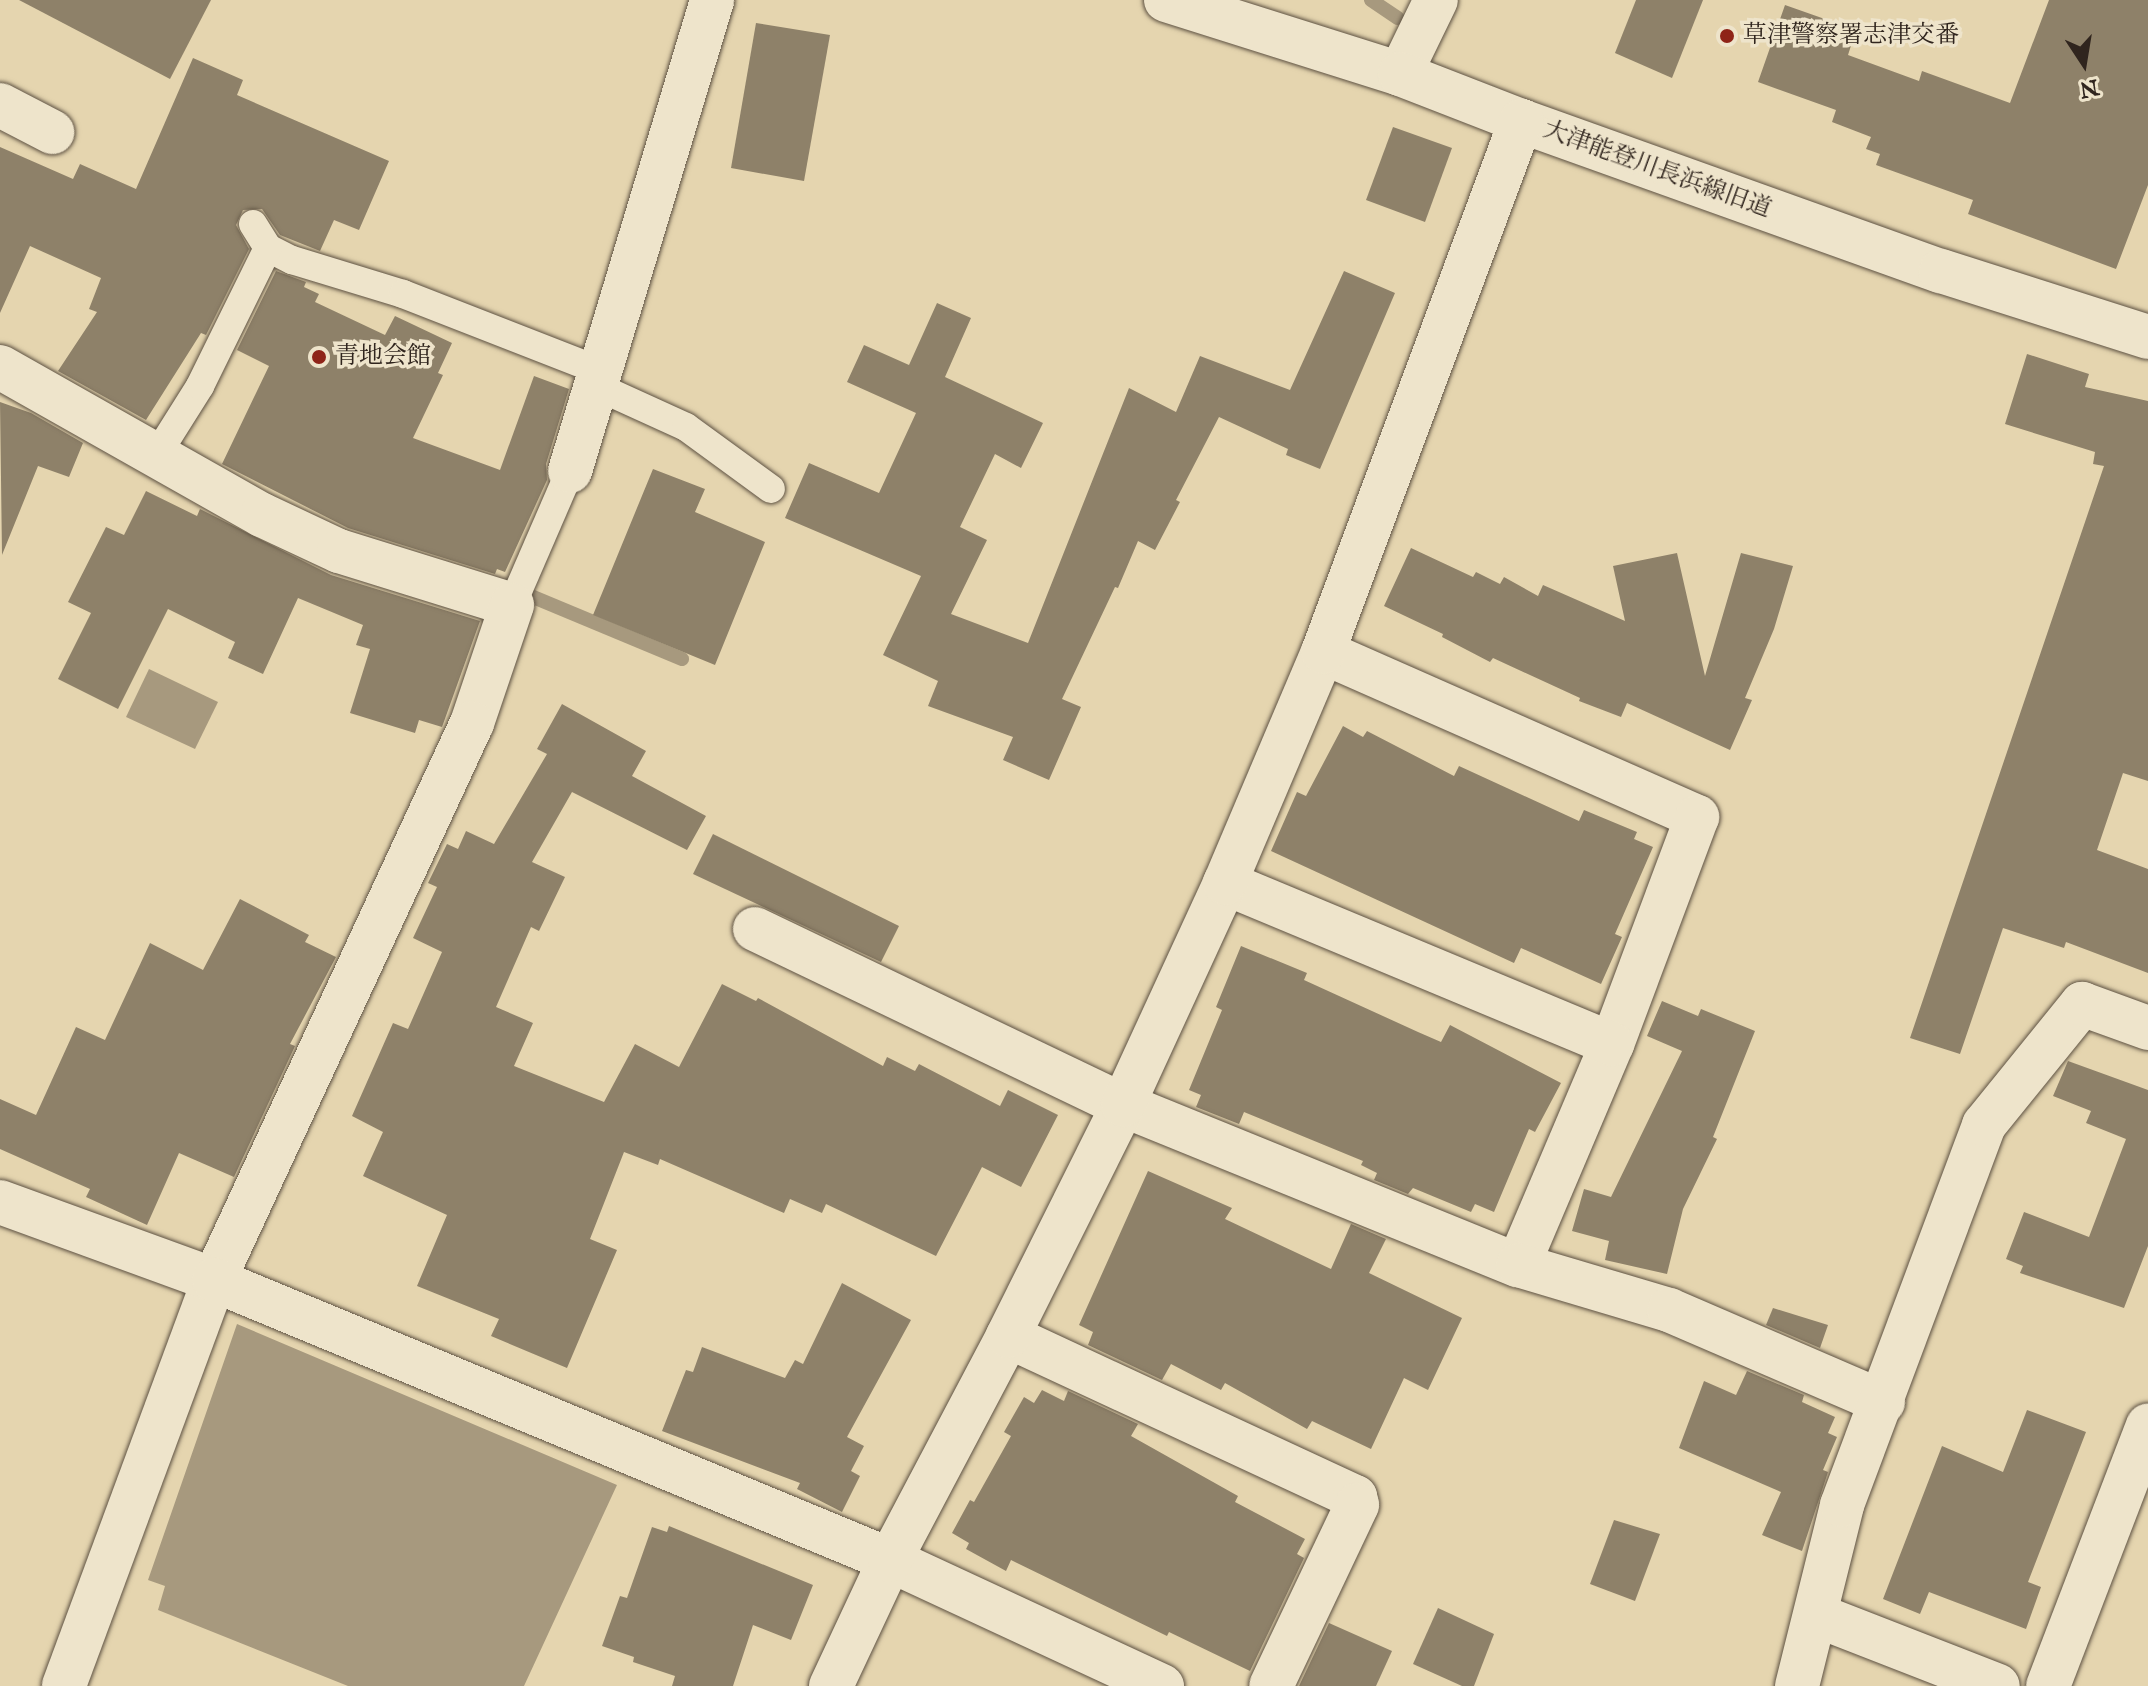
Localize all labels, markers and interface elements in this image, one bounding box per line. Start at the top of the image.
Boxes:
place label: 草津警察署志津交番 [1743,22,1959,50]
north arrow [2044,24,2124,104]
marker: 草津警察署志津交番 [1718,27,1736,45]
text: N [2077,72,2101,103]
street label: 大津能登川長浜線旧道 [1539,115,1775,225]
place label: 青地会館 [335,343,431,371]
marker: 青地会館 [310,348,328,366]

